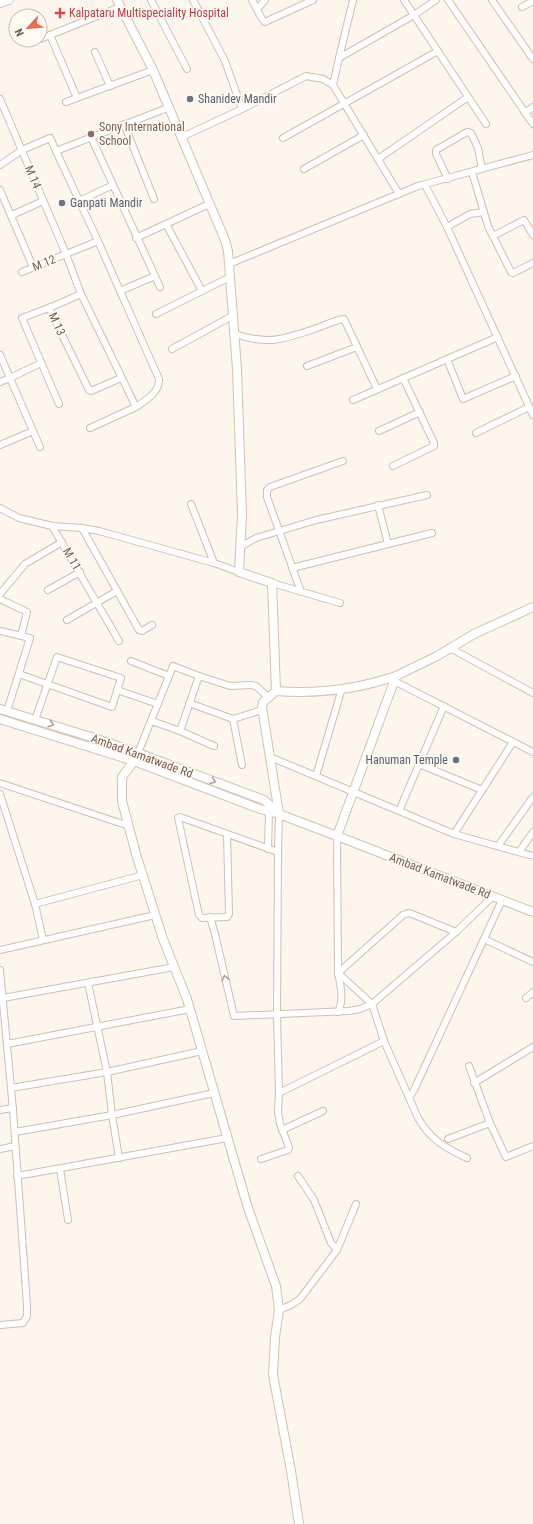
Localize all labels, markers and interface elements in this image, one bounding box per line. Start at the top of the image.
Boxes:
place label: Kalpataru Multispeciality Hospital [69,6,229,20]
marker: Kalpataru Multispeciality Hospital [54,7,66,19]
north arrow [8,8,48,48]
text: N [12,26,27,38]
place label: Shanidev Mandir [198,92,277,106]
marker: Shanidev Mandir [185,94,195,104]
place label: Sony International School [99,120,185,148]
marker: Sony International School [86,129,96,139]
street label: M 14 [22,163,44,191]
place label: Ganpati Mandir [70,196,143,210]
marker: Ganpati Mandir [57,198,67,208]
street label: M 12 [30,252,58,274]
street label: M 13 [46,310,68,338]
street label: M 11 [60,545,84,573]
one-way arrow [47,719,54,728]
street label: Ambad Kamatwade Rd [89,731,195,781]
place label: Hanuman Temple [365,753,448,767]
marker: Hanuman Temple [451,755,461,765]
one-way arrow [209,777,216,785]
street label: Ambad Kamatwade Rd [387,850,493,902]
one-way arrow [222,974,230,981]

